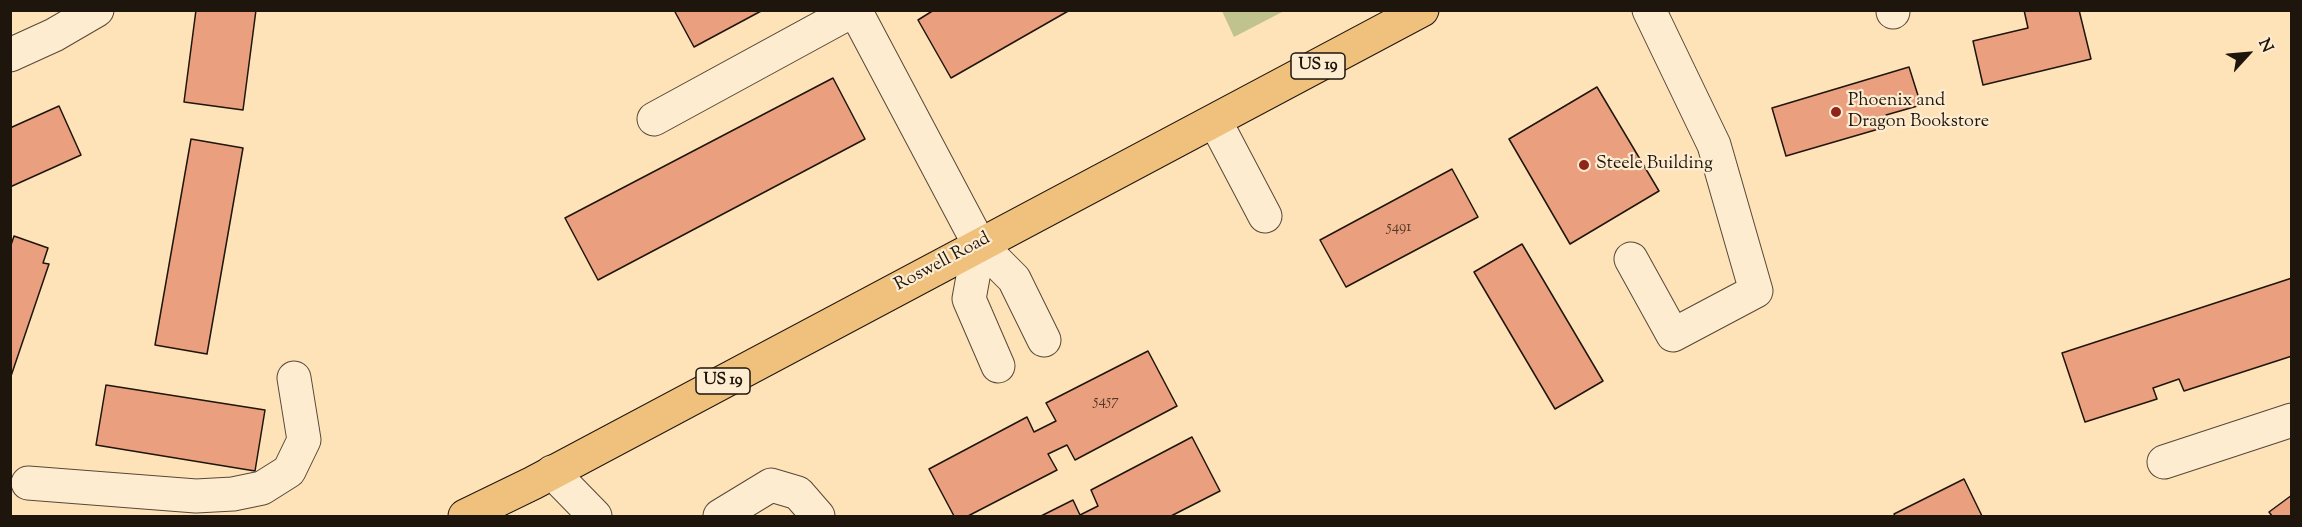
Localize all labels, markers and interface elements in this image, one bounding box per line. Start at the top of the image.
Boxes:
north arrow [2218,24,2278,84]
text: N [2251,35,2278,57]
road number: US 19 [1291,53,1345,79]
place label: Phoenix and Dragon Bookstore [1848,91,1989,134]
marker: Phoenix and Dragon Bookstore [1829,105,1843,119]
place label: Steele Building [1596,154,1713,176]
marker: Steele Building [1577,158,1591,172]
house number: 5491 [1387,219,1411,237]
street label: Roswell Road [892,229,994,297]
road number: US 19 [696,368,750,394]
house number: 5457 [1093,393,1119,411]

